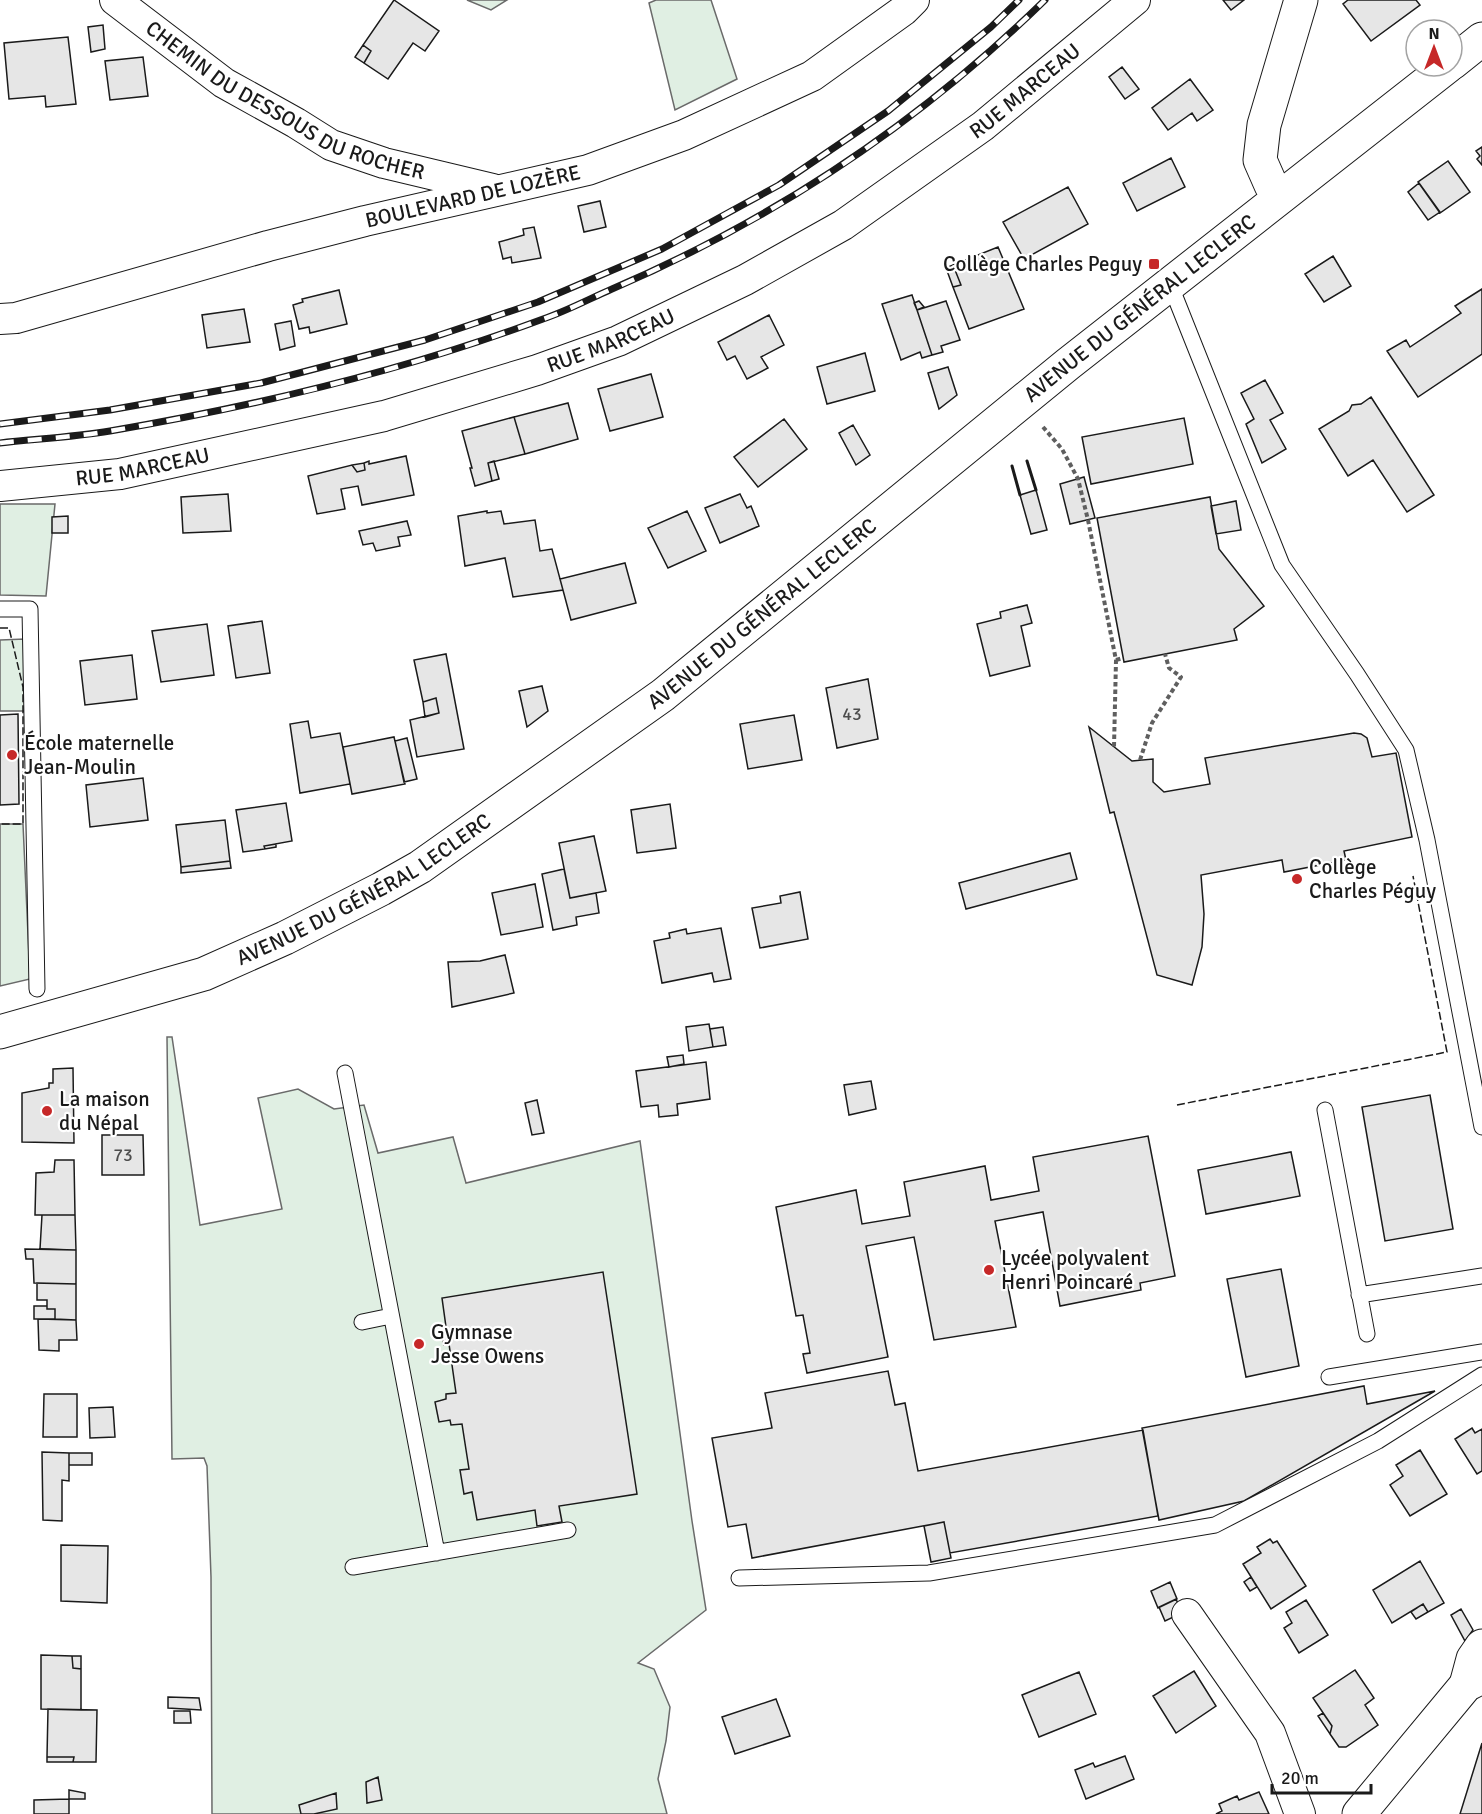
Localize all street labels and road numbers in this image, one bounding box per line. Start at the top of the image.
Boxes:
street label: CHEMIN DU DESSOUS DU ROCHER [141,15,427,185]
street label: RUE MARCEAU [964,38,1086,144]
street label: BOULEVARD DE LOZÈRE [363,159,583,234]
street label: AVENUE DU GÉNÉRAL LECLERC [1019,209,1261,408]
street label: RUE MARCEAU [543,303,679,378]
street label: RUE MARCEAU [74,442,212,491]
street label: AVENUE DU GÉNÉRAL LECLERC [642,513,882,715]
street label: AVENUE DU GÉNÉRAL LECLERC [232,808,496,971]

